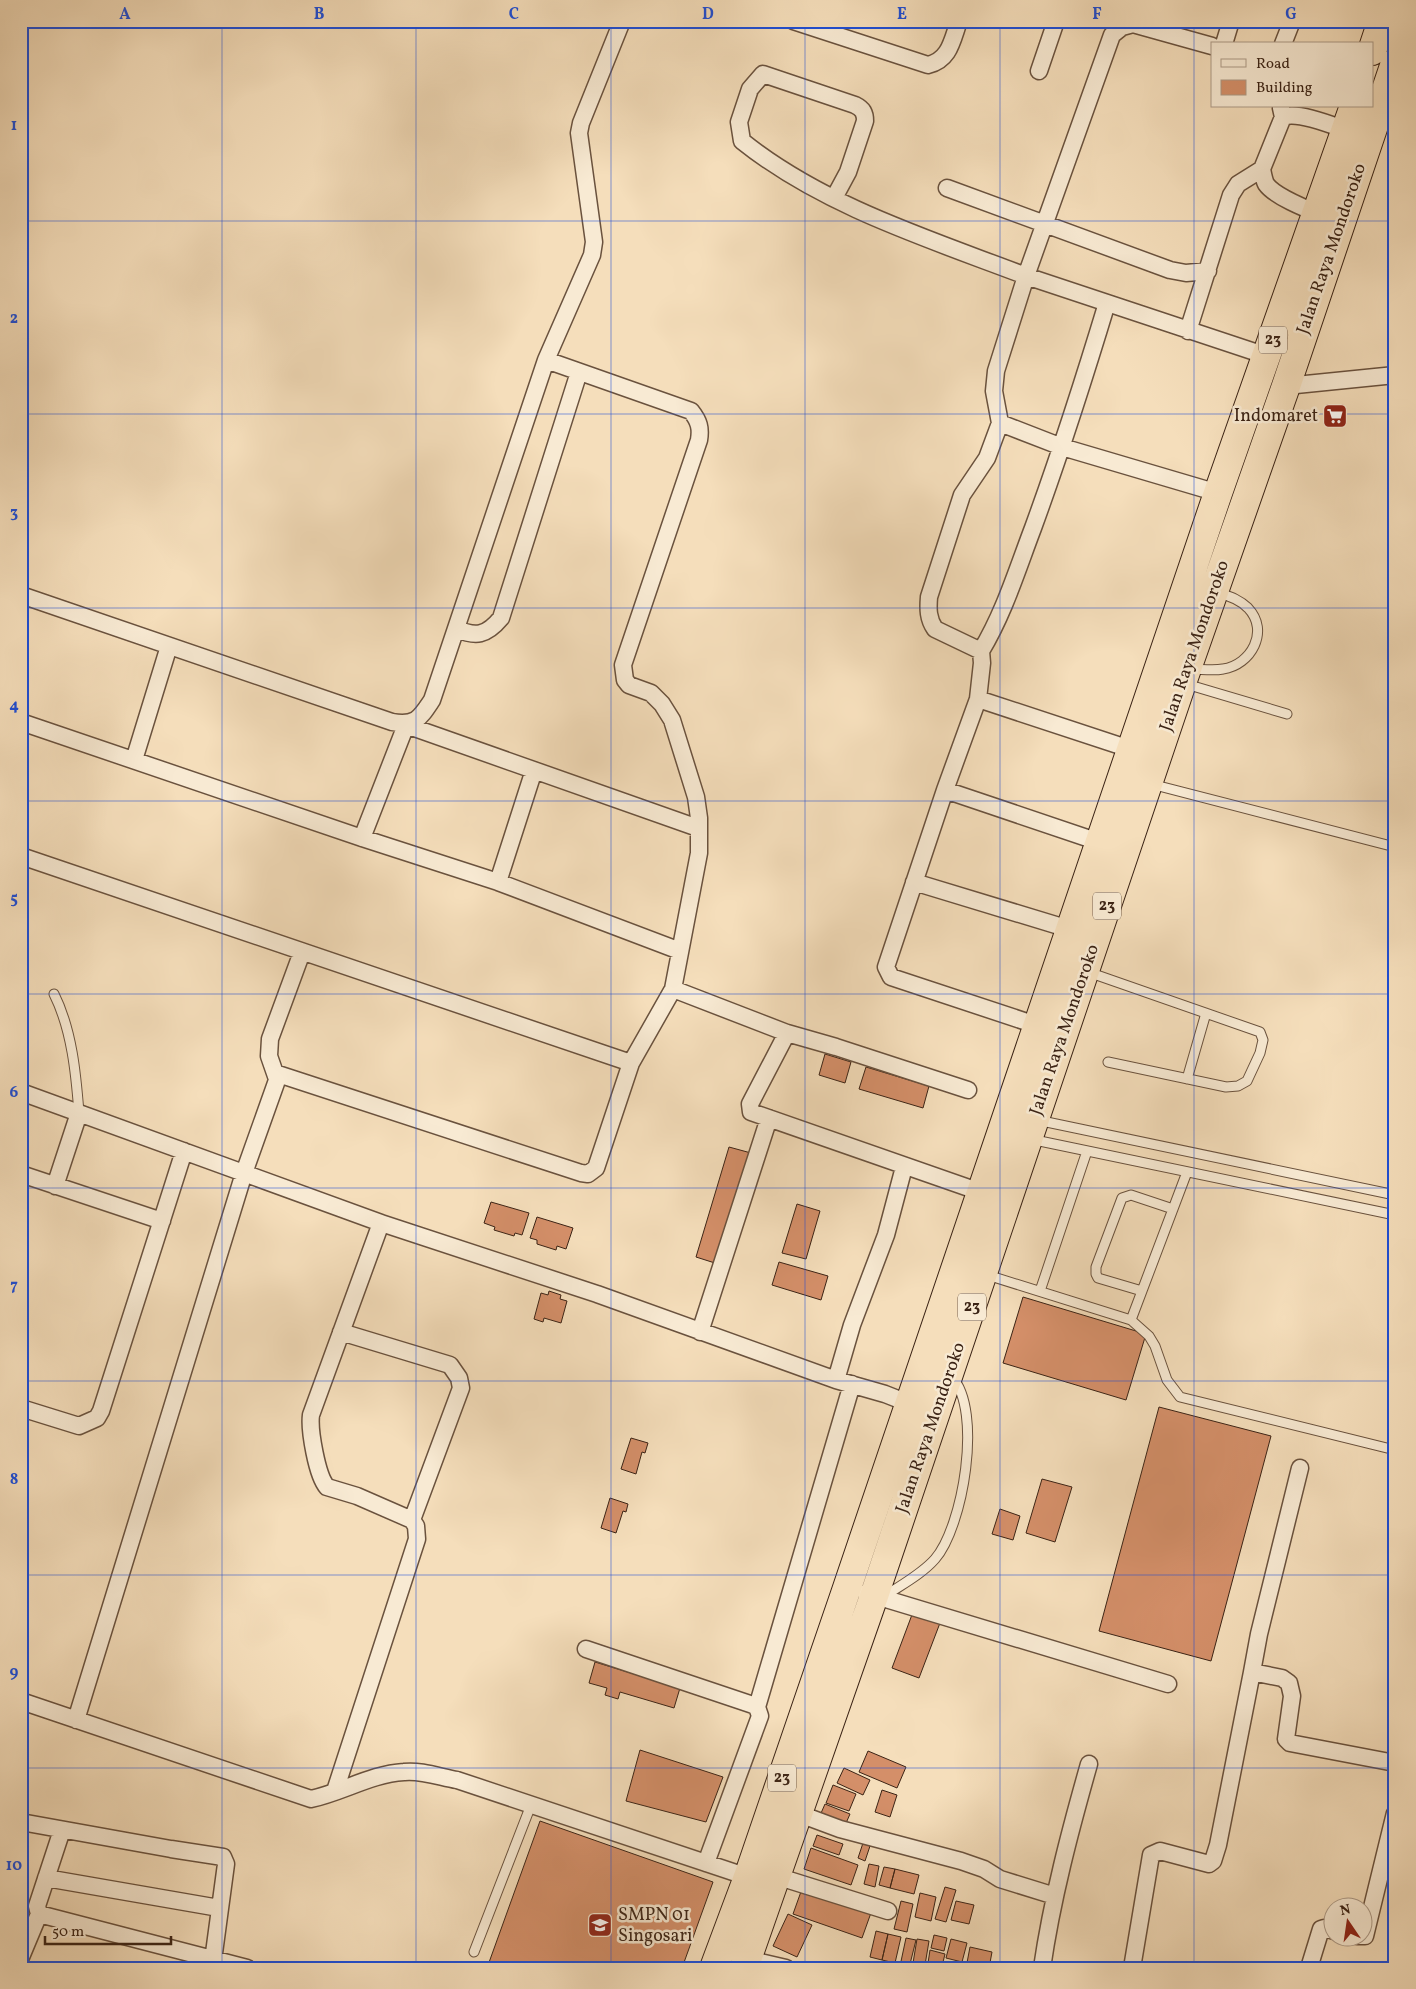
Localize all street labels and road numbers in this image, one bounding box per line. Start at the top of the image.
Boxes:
street label: Jalan Raya Mondoroko [1291,160,1373,338]
road number: 23 [1259,326,1287,354]
street label: Jalan Raya Mondoroko [1154,557,1236,735]
road number: 23 [1093,892,1121,919]
street label: Jalan Raya Mondoroko [1024,941,1106,1119]
road number: 23 [958,1294,986,1320]
street label: Jalan Raya Mondoroko [890,1339,972,1517]
road number: 23 [768,1765,796,1792]

